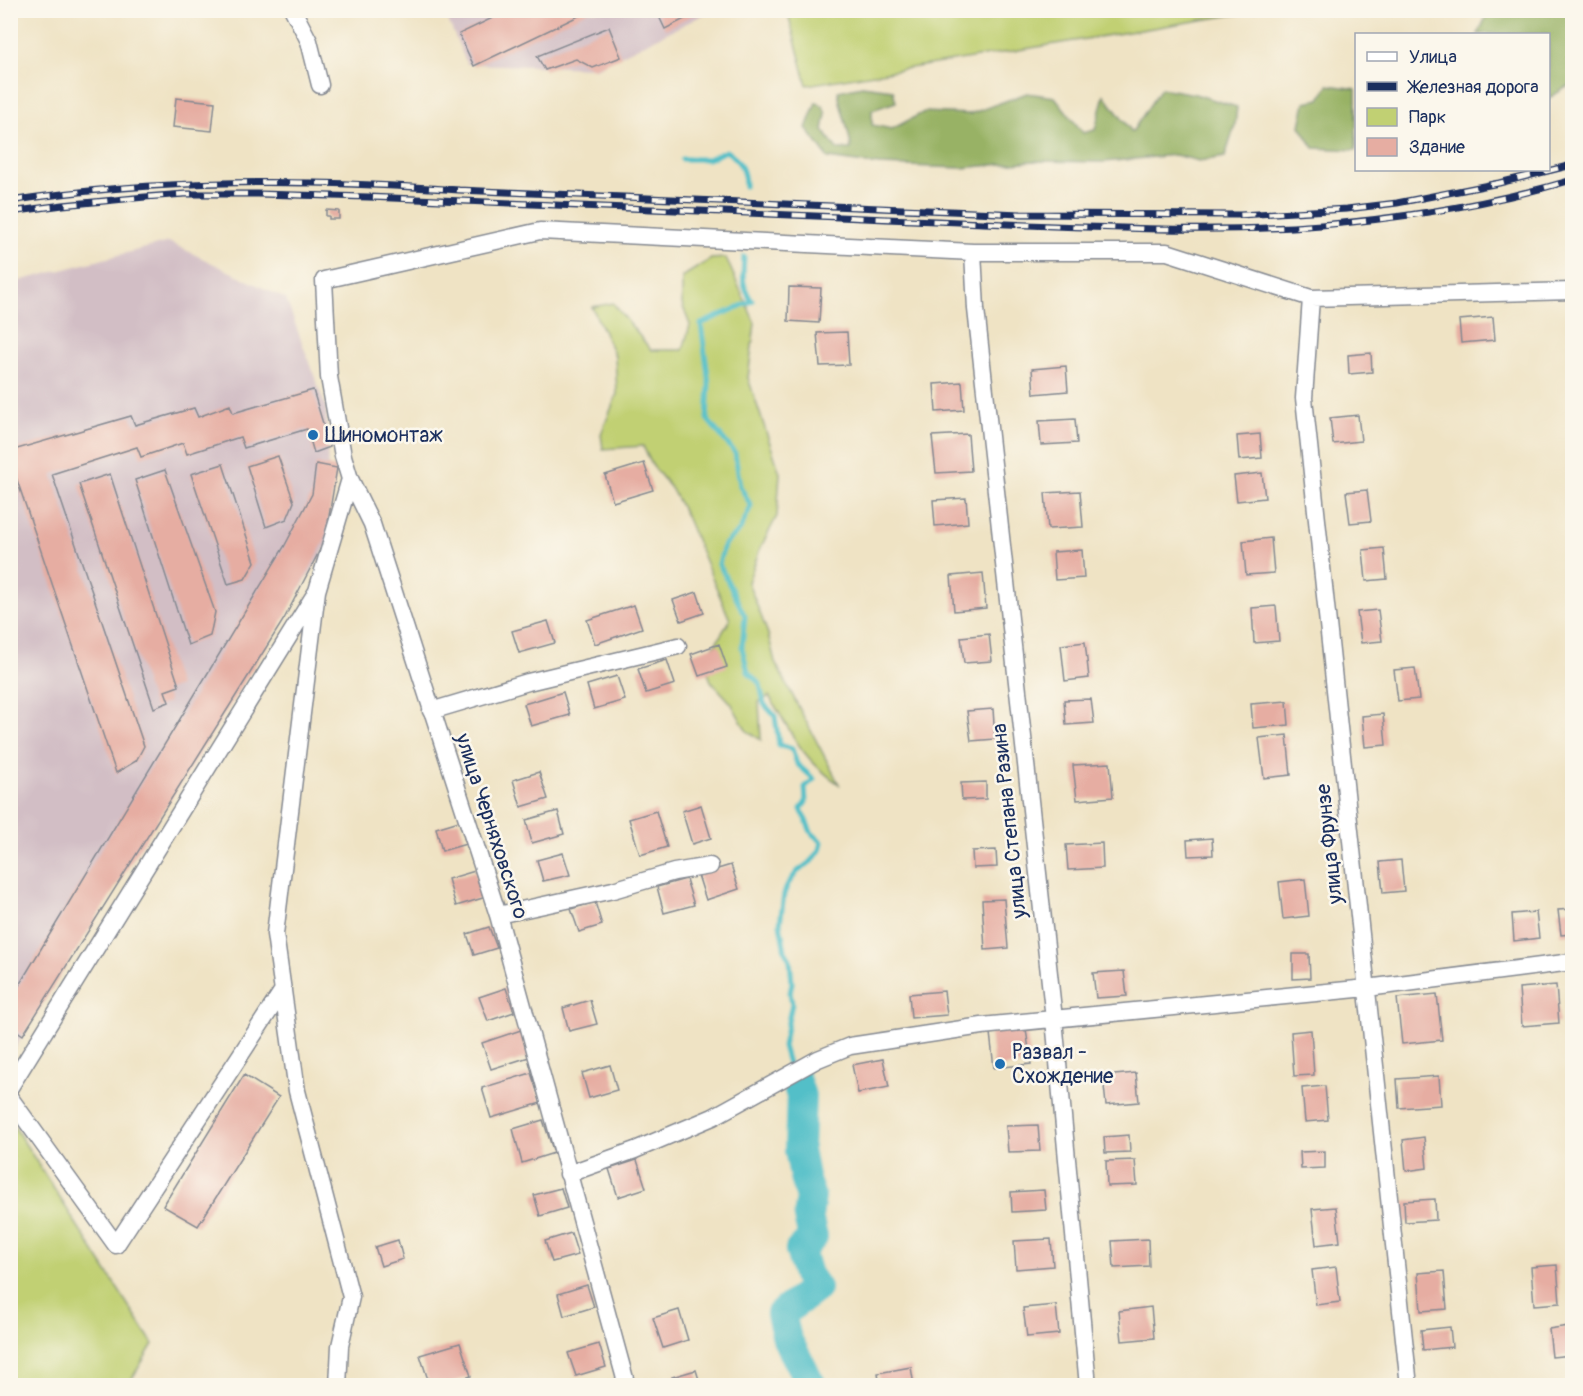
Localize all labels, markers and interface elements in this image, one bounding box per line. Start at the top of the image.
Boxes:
legend [1355,33,1550,171]
text: Улица [1409,46,1457,69]
text: Железная дорога [1406,76,1539,99]
text: Парк [1409,106,1446,129]
text: Здание [1409,136,1465,159]
place label: Шиномонтаж [325,422,443,449]
marker: Шиномонтаж [306,428,320,442]
street label: улица Степана Разина [986,722,1033,921]
street label: улица Черняховского [448,729,534,922]
street label: улица Фрунзе [1310,782,1349,906]
place label: Развал - Схождение [1012,1039,1114,1090]
marker: Развал - Схождение [993,1057,1007,1071]

